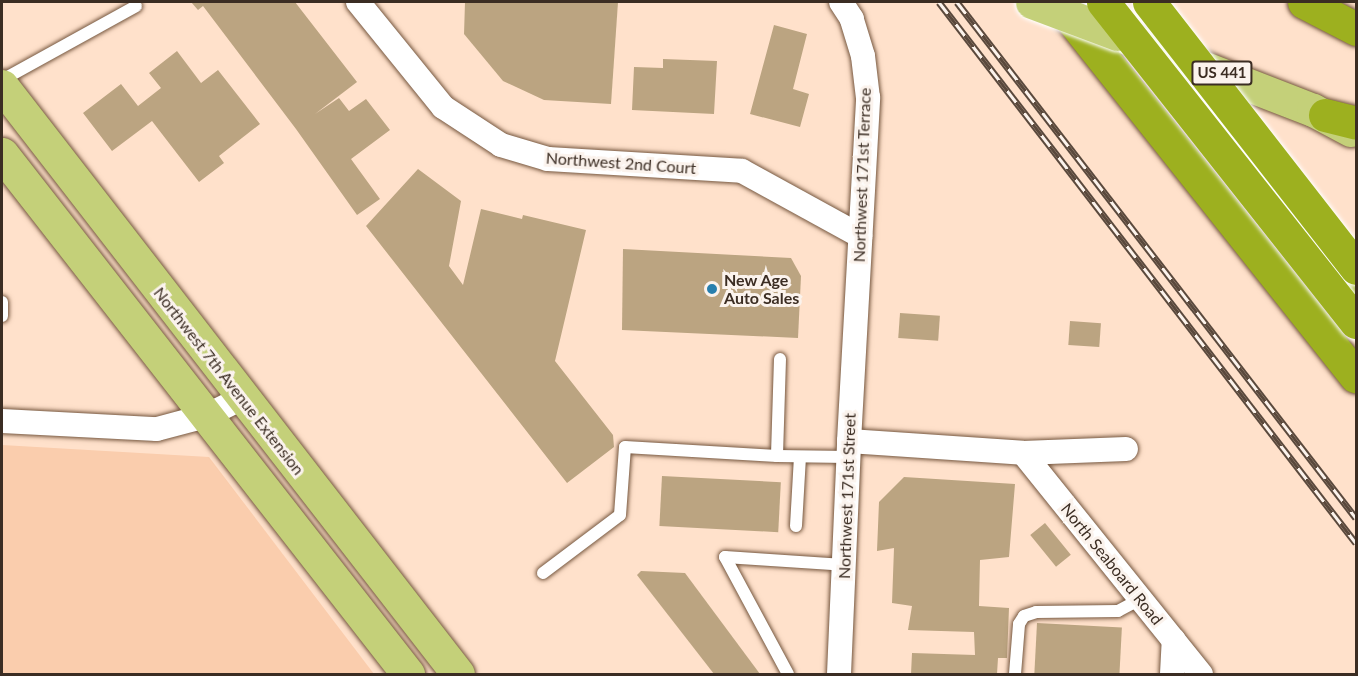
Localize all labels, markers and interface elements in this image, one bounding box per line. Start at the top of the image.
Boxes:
road number: US 441 [1190,61,1254,85]
street label: Northwest 171st Terrace [849,87,875,263]
street label: Northwest 2nd Court [545,148,697,178]
place label: New Age Auto Sales [724,270,799,308]
marker: New Age Auto Sales [705,282,719,296]
street label: Northwest 7th Avenue Extension [150,283,308,479]
street label: Northwest 171st Street [835,413,859,579]
street label: North Seaboard Road [1057,499,1167,629]

